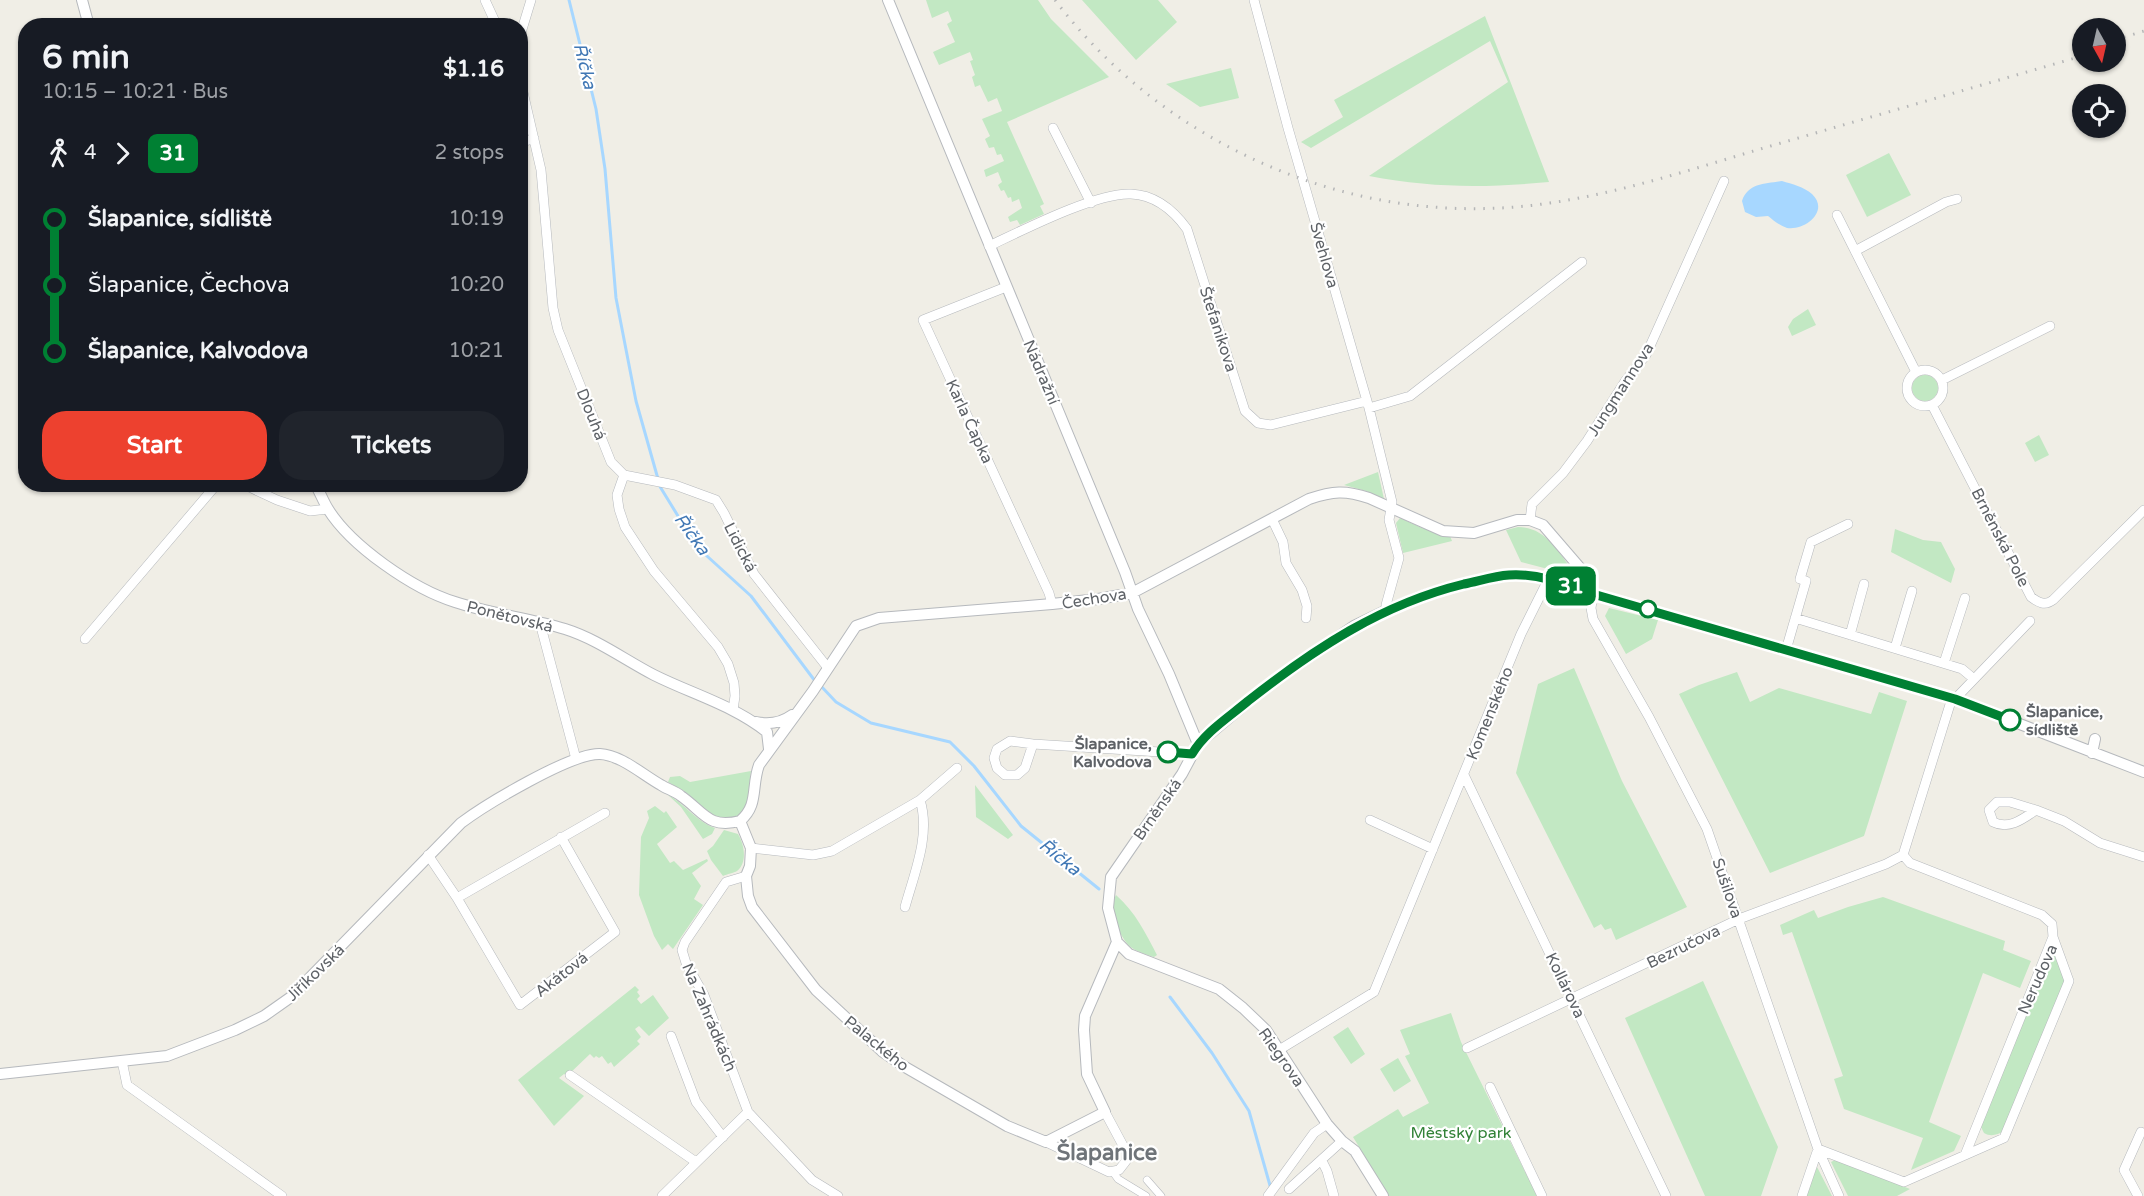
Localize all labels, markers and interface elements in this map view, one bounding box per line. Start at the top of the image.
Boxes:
north arrow [2072,18,2126,72]
map controls [2072,18,2126,138]
text: 6 min [42,38,130,77]
water label: Říčka [569,41,602,92]
text: $1.16 [443,56,504,82]
text: 10:15 – 10:21 · Bus [42,80,228,104]
button: locate [2072,84,2126,138]
icon: walk [42,137,75,170]
icon: forward [106,137,139,170]
text: 4 [84,141,97,165]
text: 31 [160,141,186,166]
text: 2 stops [435,141,504,165]
text: Šlapanice, sídliště [88,206,272,232]
text: 10:19 [449,207,504,231]
street label: Švehlova [1305,220,1343,290]
text: Šlapanice, Čechova [88,272,290,298]
text: 10:20 [449,273,504,297]
street label: Štefanikova [1195,284,1241,375]
street label: Nádražní [1018,337,1064,408]
text: Šlapanice, Kalvodova [88,338,308,364]
text: 10:21 [449,339,504,363]
street label: Jungmannova [1583,339,1658,440]
street label: Karla Čapka [941,376,997,467]
street label: Dlouhá [572,386,610,443]
button: Start [42,411,267,480]
button: Tickets [279,411,504,480]
street label: Brněnská Pole [1967,485,2034,590]
water label: Říčka [669,509,715,560]
street label: Lidická [719,519,761,576]
line badge: 31 [1544,566,1598,606]
text: 31 [1558,574,1584,599]
street label: Čechova [1060,584,1128,614]
street label: Ponětovská [464,597,555,637]
unlabelled marker [1639,600,1657,618]
street label: Komenského [1462,664,1518,763]
place label: Šlapanice, sídliště [2026,702,2103,740]
marker: Šlapanice, sídliště [1999,709,2021,731]
place label: Šlapanice, Kalvodova [1073,734,1152,772]
marker: Šlapanice, Kalvodova [1157,741,1179,763]
street label: Brněnská [1129,775,1186,844]
water label: Říčka [1035,834,1086,881]
street label: Sušilova [1707,856,1747,921]
street label: Bezručova [1643,921,1723,973]
street label: Jiříkovská [282,940,349,1005]
street label: Nerudova [2014,941,2062,1018]
street label: Akátová [531,948,592,1002]
street label: Kollárova [1541,949,1589,1021]
street label: Na Zahrádkách [677,960,741,1075]
street label: Palackého [840,1011,913,1076]
street label: Riegrova [1254,1024,1309,1091]
park label: Městský park [1410,1123,1512,1143]
district label: Šlapanice [1057,1139,1157,1166]

